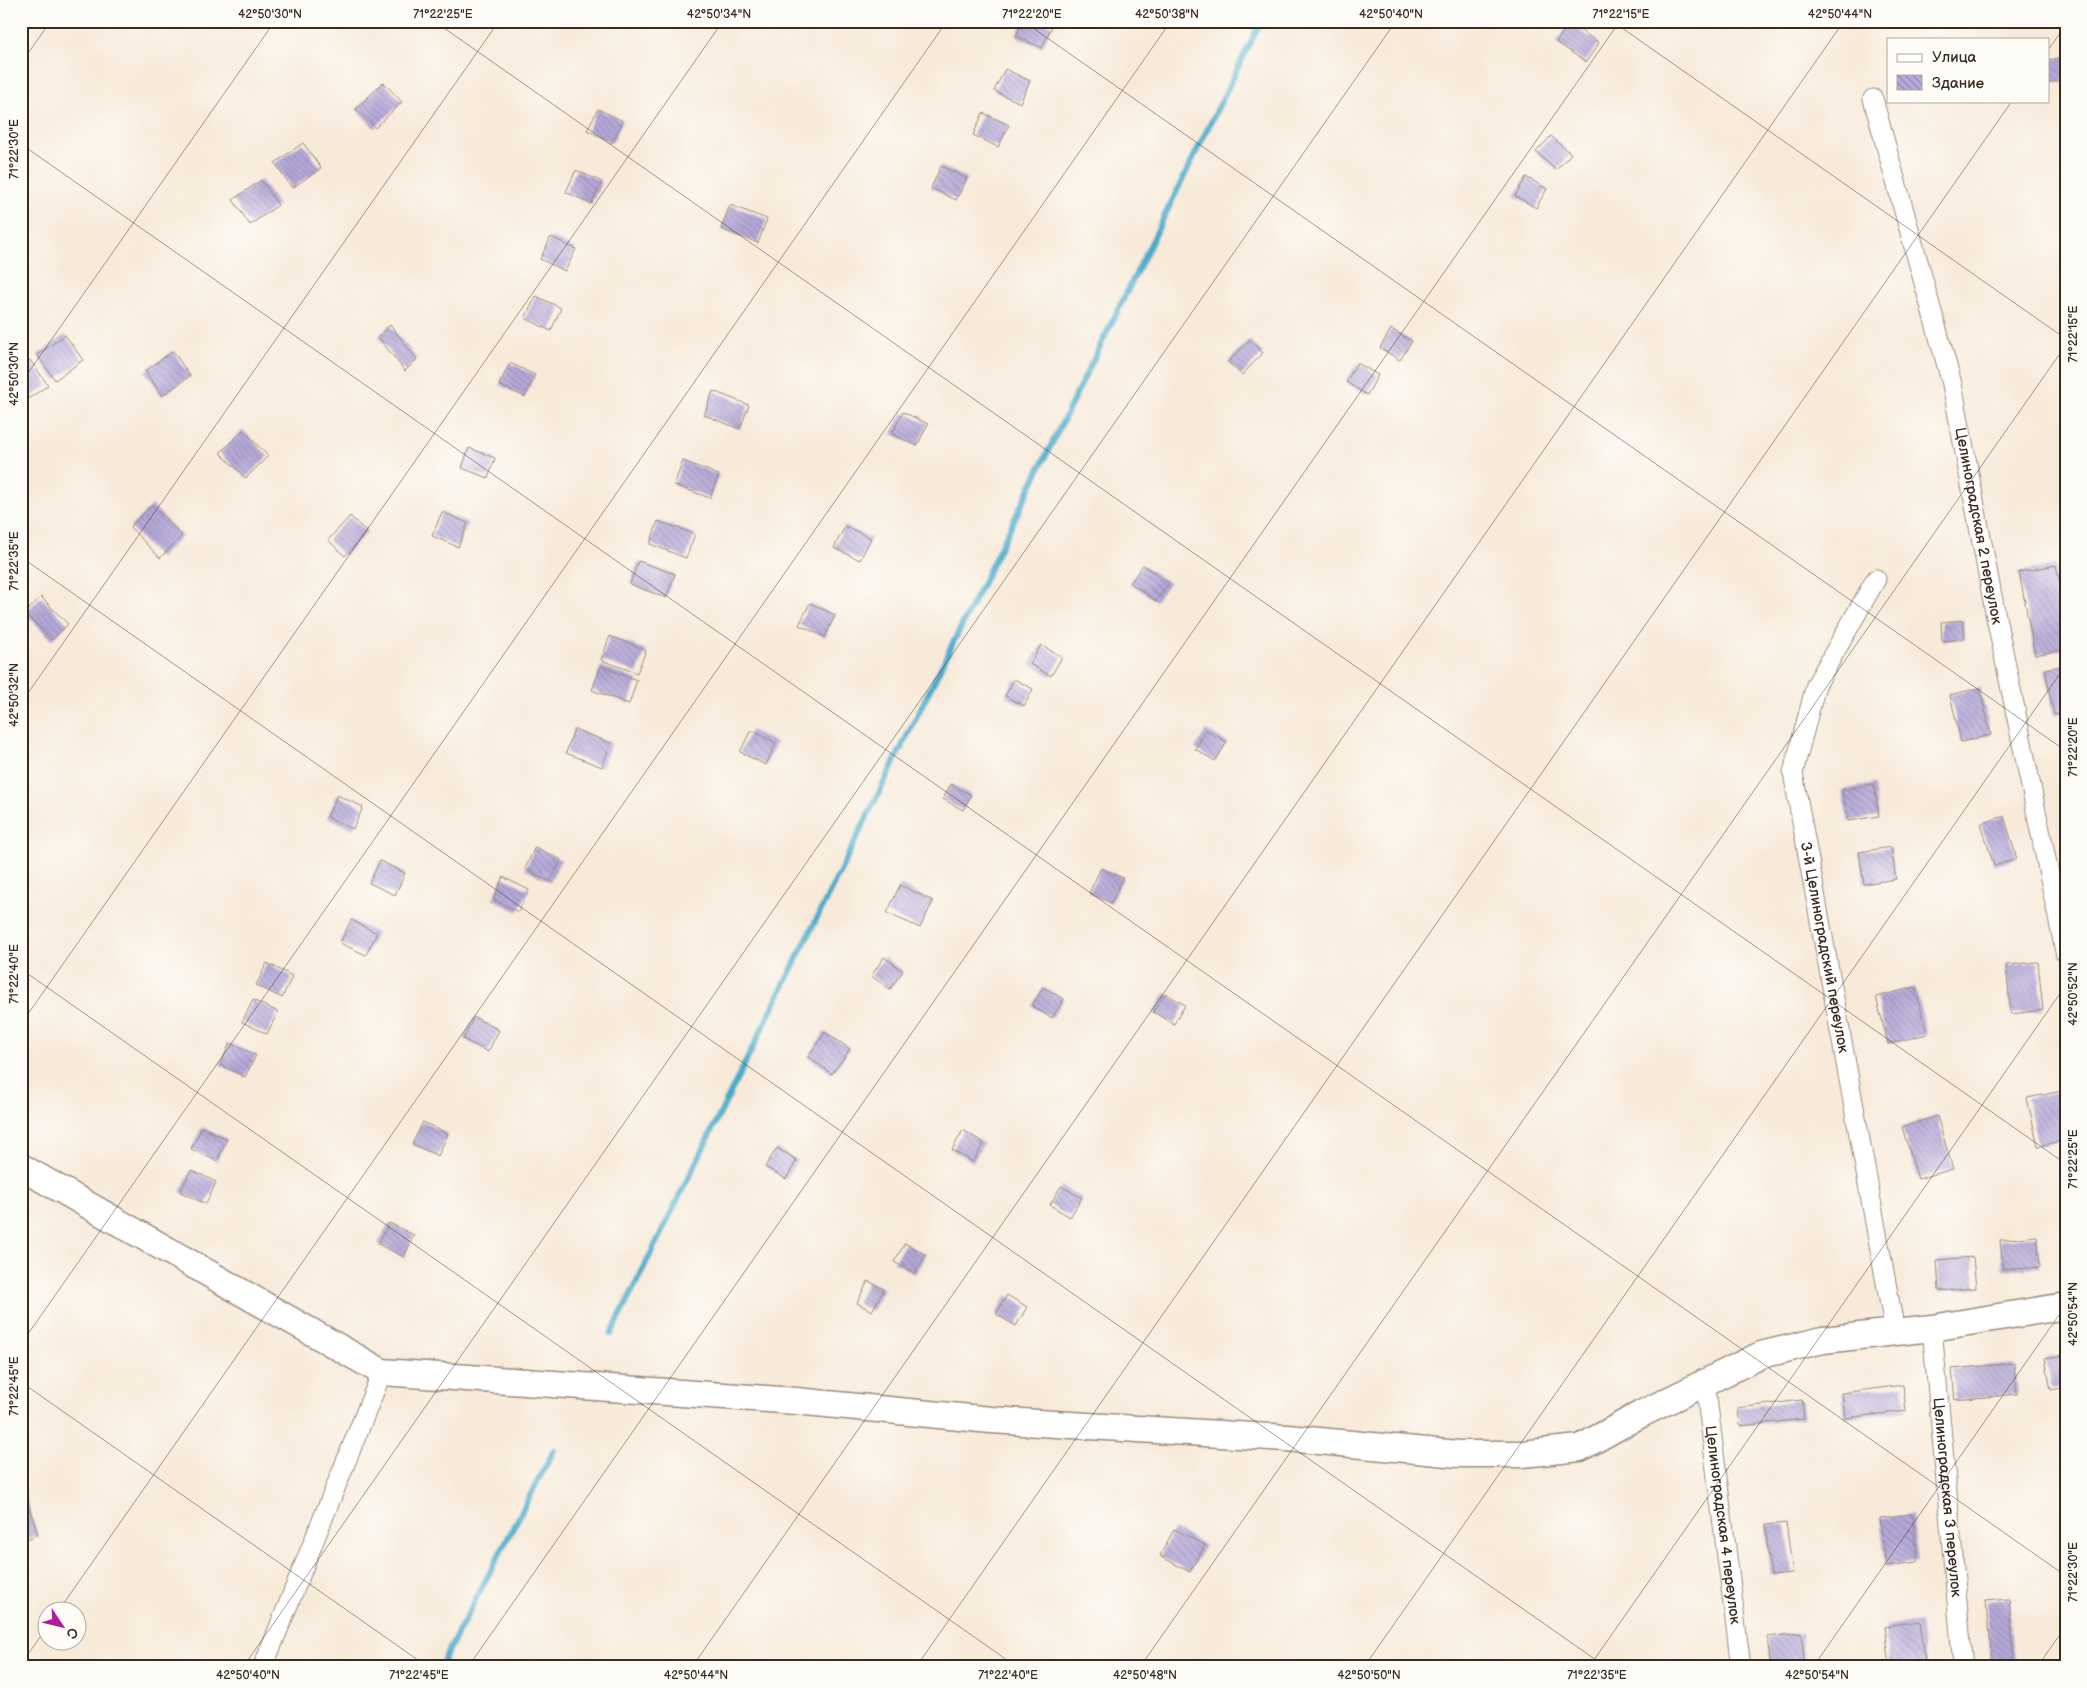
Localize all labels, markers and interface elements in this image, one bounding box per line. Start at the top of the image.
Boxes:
text: 42°50'30"N [238,7,302,22]
text: 71°22'25"E [413,7,473,22]
text: 42°50'34"N [687,7,751,22]
text: 71°22'20"E [1002,7,1062,22]
text: 42°50'38"N [1135,7,1199,22]
text: 42°50'40"N [1359,7,1423,22]
text: 71°22'15"E [1593,7,1649,22]
text: 42°50'44"N [1808,7,1872,22]
legend [1887,38,2050,102]
text: Улица [1932,48,1977,67]
text: Здание [1932,74,1984,93]
text: 71°22'30"E [7,119,22,179]
text: 71°22'15"E [2066,306,2081,362]
text: 42°50'30"N [7,342,22,406]
street label: Целиноградская 2 переулок [1951,426,2007,626]
text: 71°22'35"E [7,531,22,591]
text: 42°50'32"N [7,663,22,727]
text: 71°22'20"E [2066,717,2081,777]
street label: 3-й Целиноградский переулок [1796,840,1853,1055]
text: 71°22'40"E [7,944,22,1004]
text: 42°50'52"N [2066,962,2081,1026]
text: 71°22'25"E [2066,1129,2081,1189]
text: 42°50'54"N [2066,1282,2081,1346]
text: 71°22'45"E [7,1356,22,1416]
street label: Целиноградская 3 переулок [1929,1397,1966,1598]
street label: Целиноградская 4 переулок [1701,1424,1745,1625]
text: 71°22'30"E [2066,1542,2081,1602]
north arrow [38,1600,88,1650]
text: С [62,1624,82,1642]
text: 42°50'40"N [216,1668,280,1683]
text: 71°22'45"E [389,1668,449,1683]
text: 42°50'44"N [664,1668,728,1683]
text: 71°22'40"E [978,1668,1038,1683]
text: 42°50'48"N [1113,1668,1177,1683]
text: 42°50'50"N [1337,1668,1401,1683]
text: 71°22'35"E [1567,1668,1627,1683]
text: 42°50'54"N [1785,1668,1849,1683]

